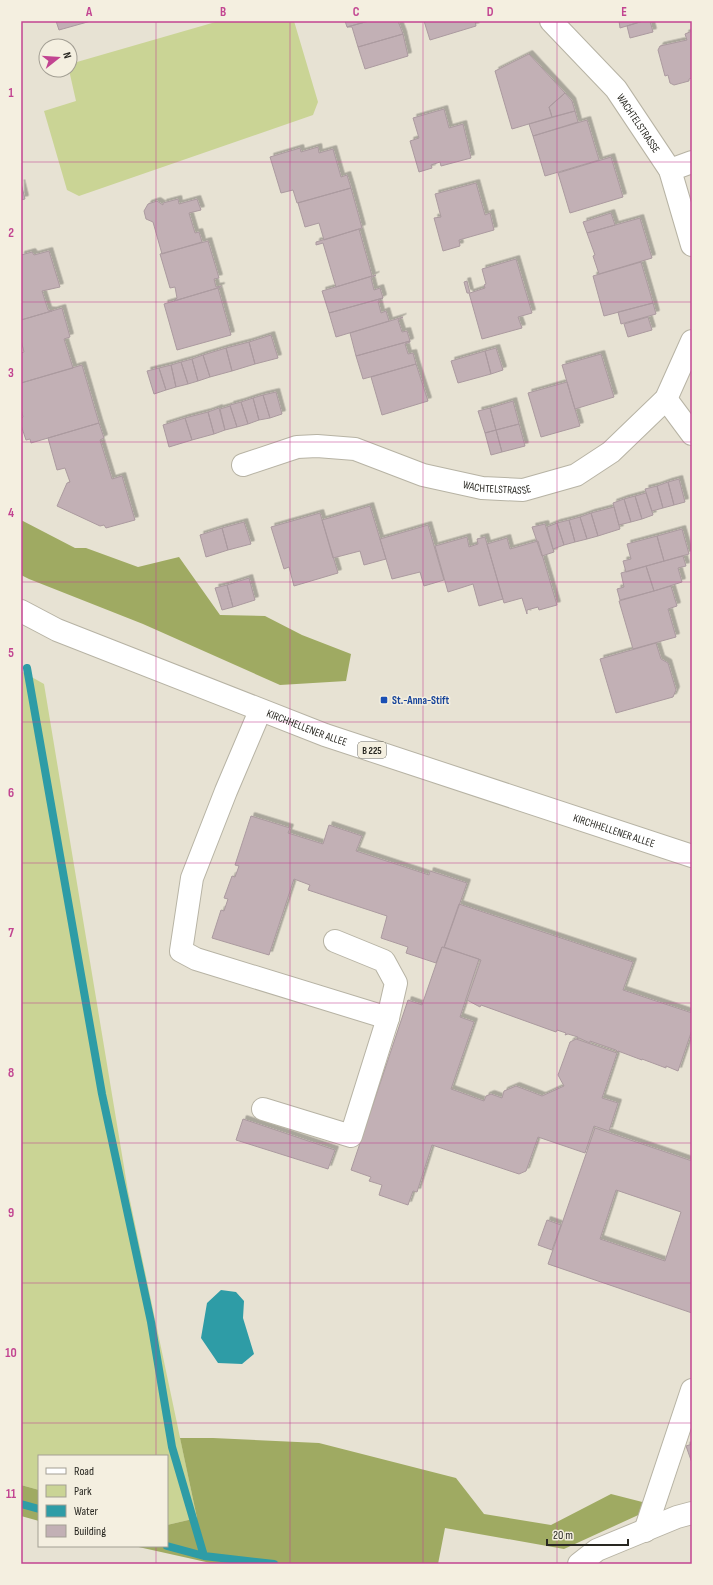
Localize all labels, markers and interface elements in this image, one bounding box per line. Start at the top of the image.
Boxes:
text: A [85,4,93,20]
text: B [220,4,226,20]
text: C [353,4,360,20]
text: D [487,4,494,20]
text: E [621,4,627,20]
north arrow [38,38,78,78]
text: N [60,51,74,60]
text: 1 [8,85,14,101]
street label: WACHTELSTRASSE [614,91,663,155]
text: 2 [8,225,14,241]
text: 3 [8,365,14,381]
street label: WACHTELSTRASSE [462,478,532,497]
text: 4 [8,505,14,521]
text: 5 [8,645,14,661]
place label: St.-Anna-Stift [392,694,449,707]
marker: St.-Anna-Stift [379,695,389,705]
street label: KIRCHHELLENER ALLEE [265,707,349,749]
road number: B 225 [358,742,386,758]
text: 6 [8,785,14,801]
street label: KIRCHHELLENER ALLEE [572,811,656,850]
text: 7 [8,925,14,941]
text: 8 [8,1065,14,1081]
text: 9 [8,1205,14,1221]
text: 10 [5,1345,17,1361]
legend [38,1455,168,1547]
text: Road [74,1464,94,1479]
text: Park [74,1484,92,1499]
text: 11 [6,1486,16,1502]
text: Water [74,1504,98,1519]
scale bar [547,1521,628,1547]
text: Building [74,1524,106,1539]
text: 20 m [553,1528,573,1543]

